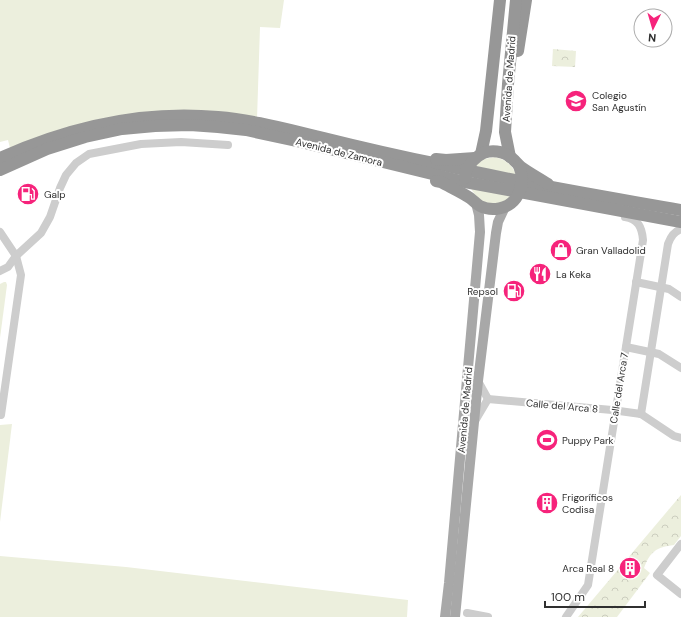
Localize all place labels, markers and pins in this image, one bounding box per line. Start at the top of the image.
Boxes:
school or university icon: Colegio San Agustín [563,88,589,114]
place label: Colegio San Agustín [592,89,647,114]
fuel station icon: Galp [15,181,41,207]
place label: Galp [44,188,66,201]
shop icon: Gran Valladolid [548,237,574,263]
place label: Gran Valladolid [576,244,646,257]
restaurant icon: La Keka [527,261,553,287]
place label: La Keka [556,268,591,281]
fuel station icon: Repsol [501,278,527,304]
place label: Repsol [467,285,498,298]
sports icon: Puppy Park [534,427,560,453]
place label: Puppy Park [562,434,614,447]
building icon: Frigoríficos Codisa [534,490,560,516]
place label: Frigoríficos Codisa [562,491,613,516]
building icon: Arca Real 8 [617,555,643,581]
place label: Arca Real 8 [562,562,614,575]

